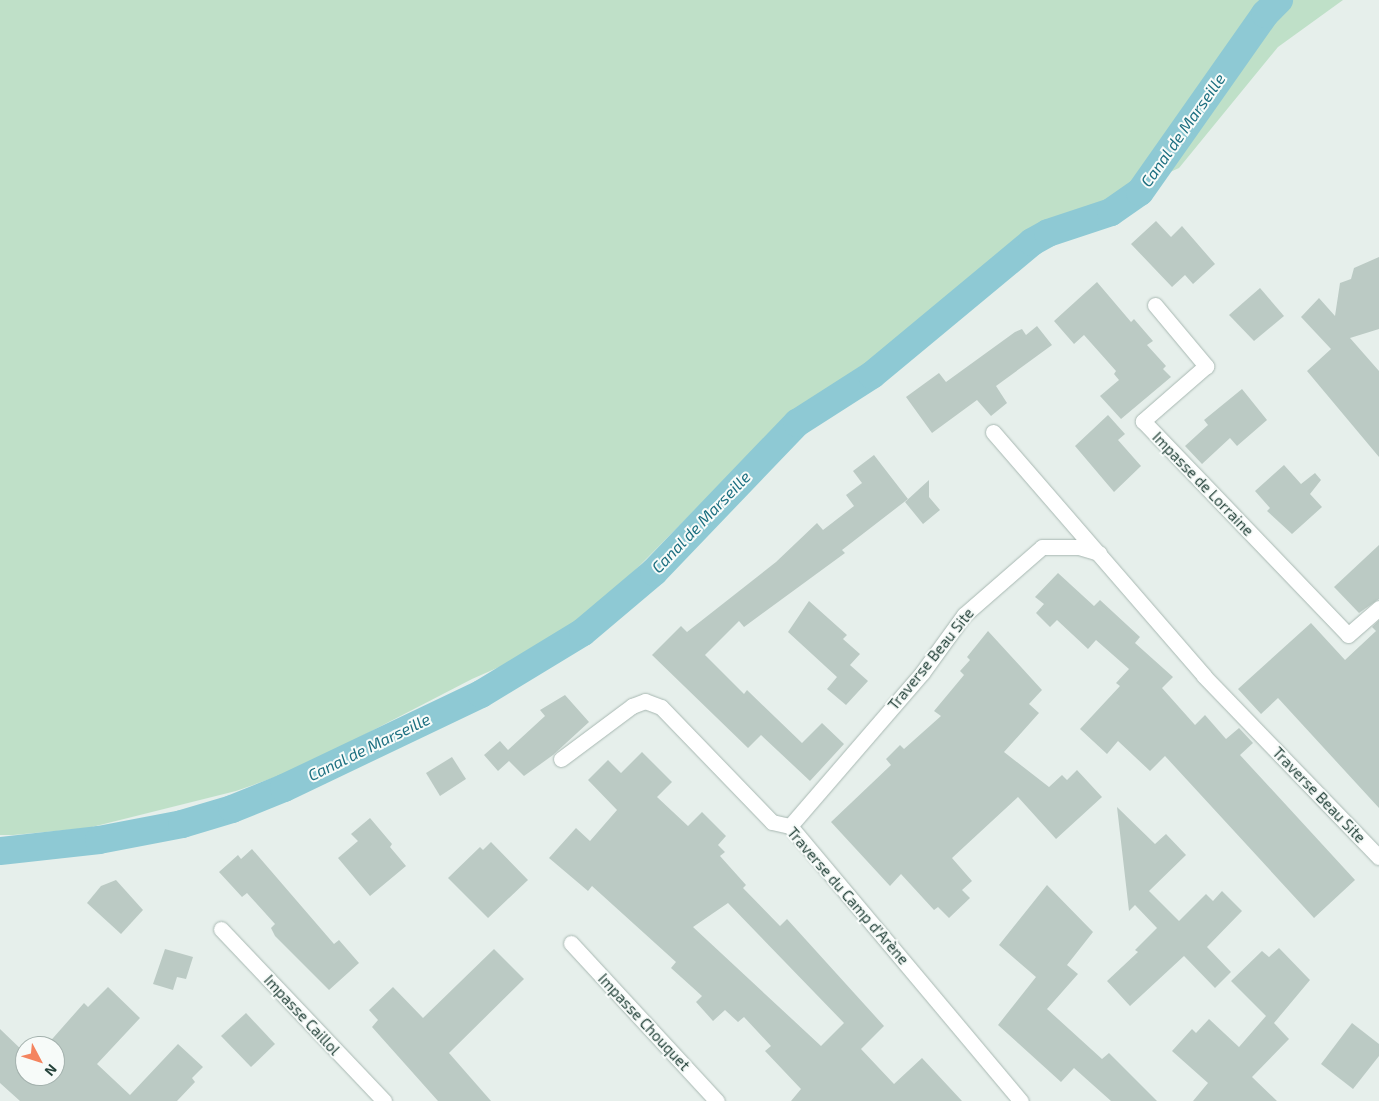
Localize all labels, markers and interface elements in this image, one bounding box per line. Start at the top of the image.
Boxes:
water label: Canal de Marseille [1137,69,1229,191]
street label: Impasse de Lorraine [1149,428,1257,540]
water label: Canal de Marseille [647,467,755,577]
street label: Traverse Beau Site [884,604,978,714]
water label: Canal de Marseille [304,709,434,785]
street label: Traverse Beau Site [1269,743,1369,847]
street label: Traverse du Camp d'Arène [783,824,913,968]
street label: Impasse Chouquet [595,970,693,1074]
street label: Impasse Caillol [260,971,344,1059]
north arrow [15,1036,65,1086]
text: N [41,1061,61,1080]

